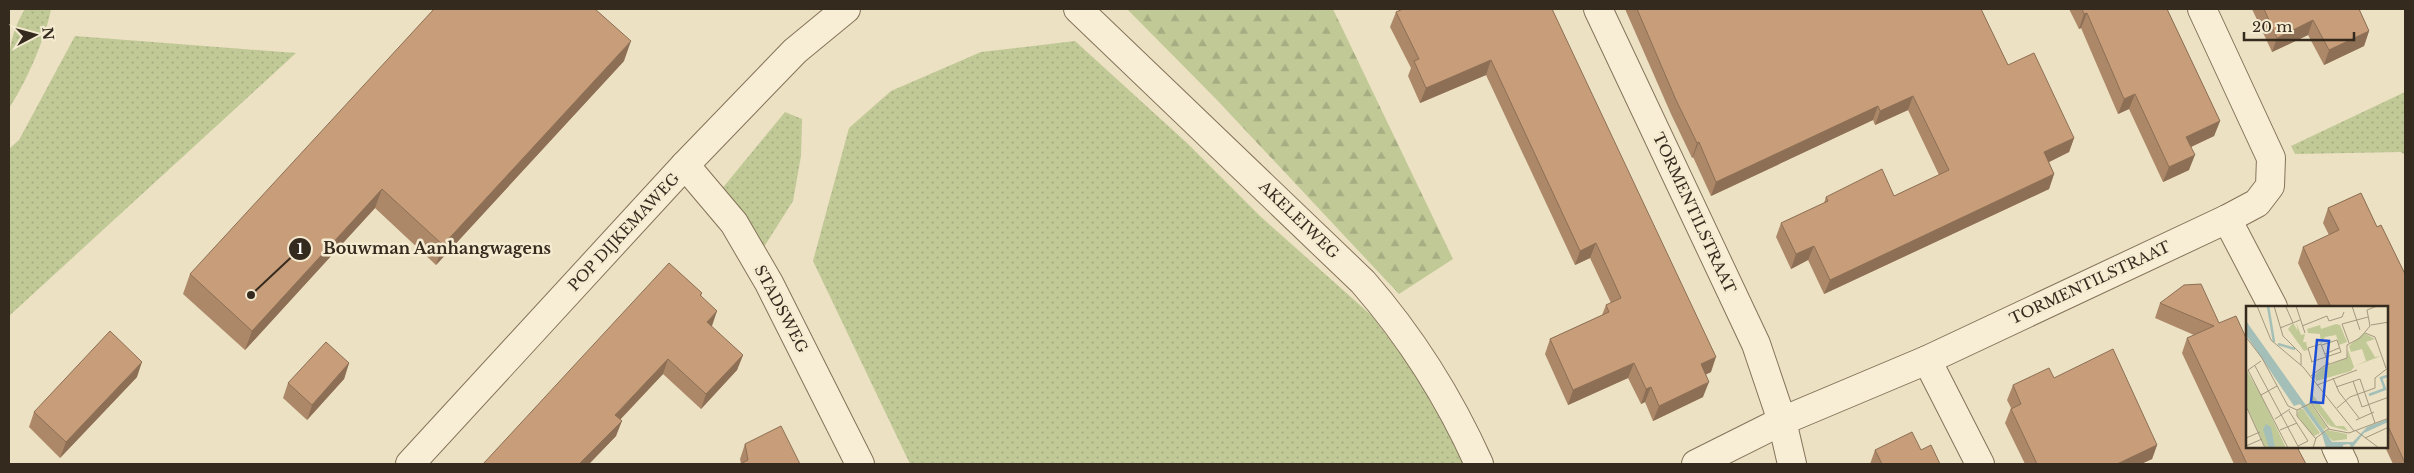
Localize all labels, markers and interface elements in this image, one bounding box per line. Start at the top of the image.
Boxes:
north arrow [10,10,60,60]
scale bar [2244,10,2354,42]
text: 20 m [2252,17,2292,36]
text: N [38,26,58,41]
street label: TORMENTILSTRAAT [1649,129,1740,296]
street label: POP DIJKEMAWEG [564,169,683,295]
street label: AKELEIWEG [1255,176,1343,263]
callout: Bouwman Aanhangwagens [287,233,561,264]
street label: TORMENTILSTRAAT [2006,237,2173,328]
text: Bouwman Aanhangwagens [323,238,551,258]
text: 1 [297,239,304,258]
street label: STADSWEG [750,262,812,356]
inset map [2246,306,2389,448]

